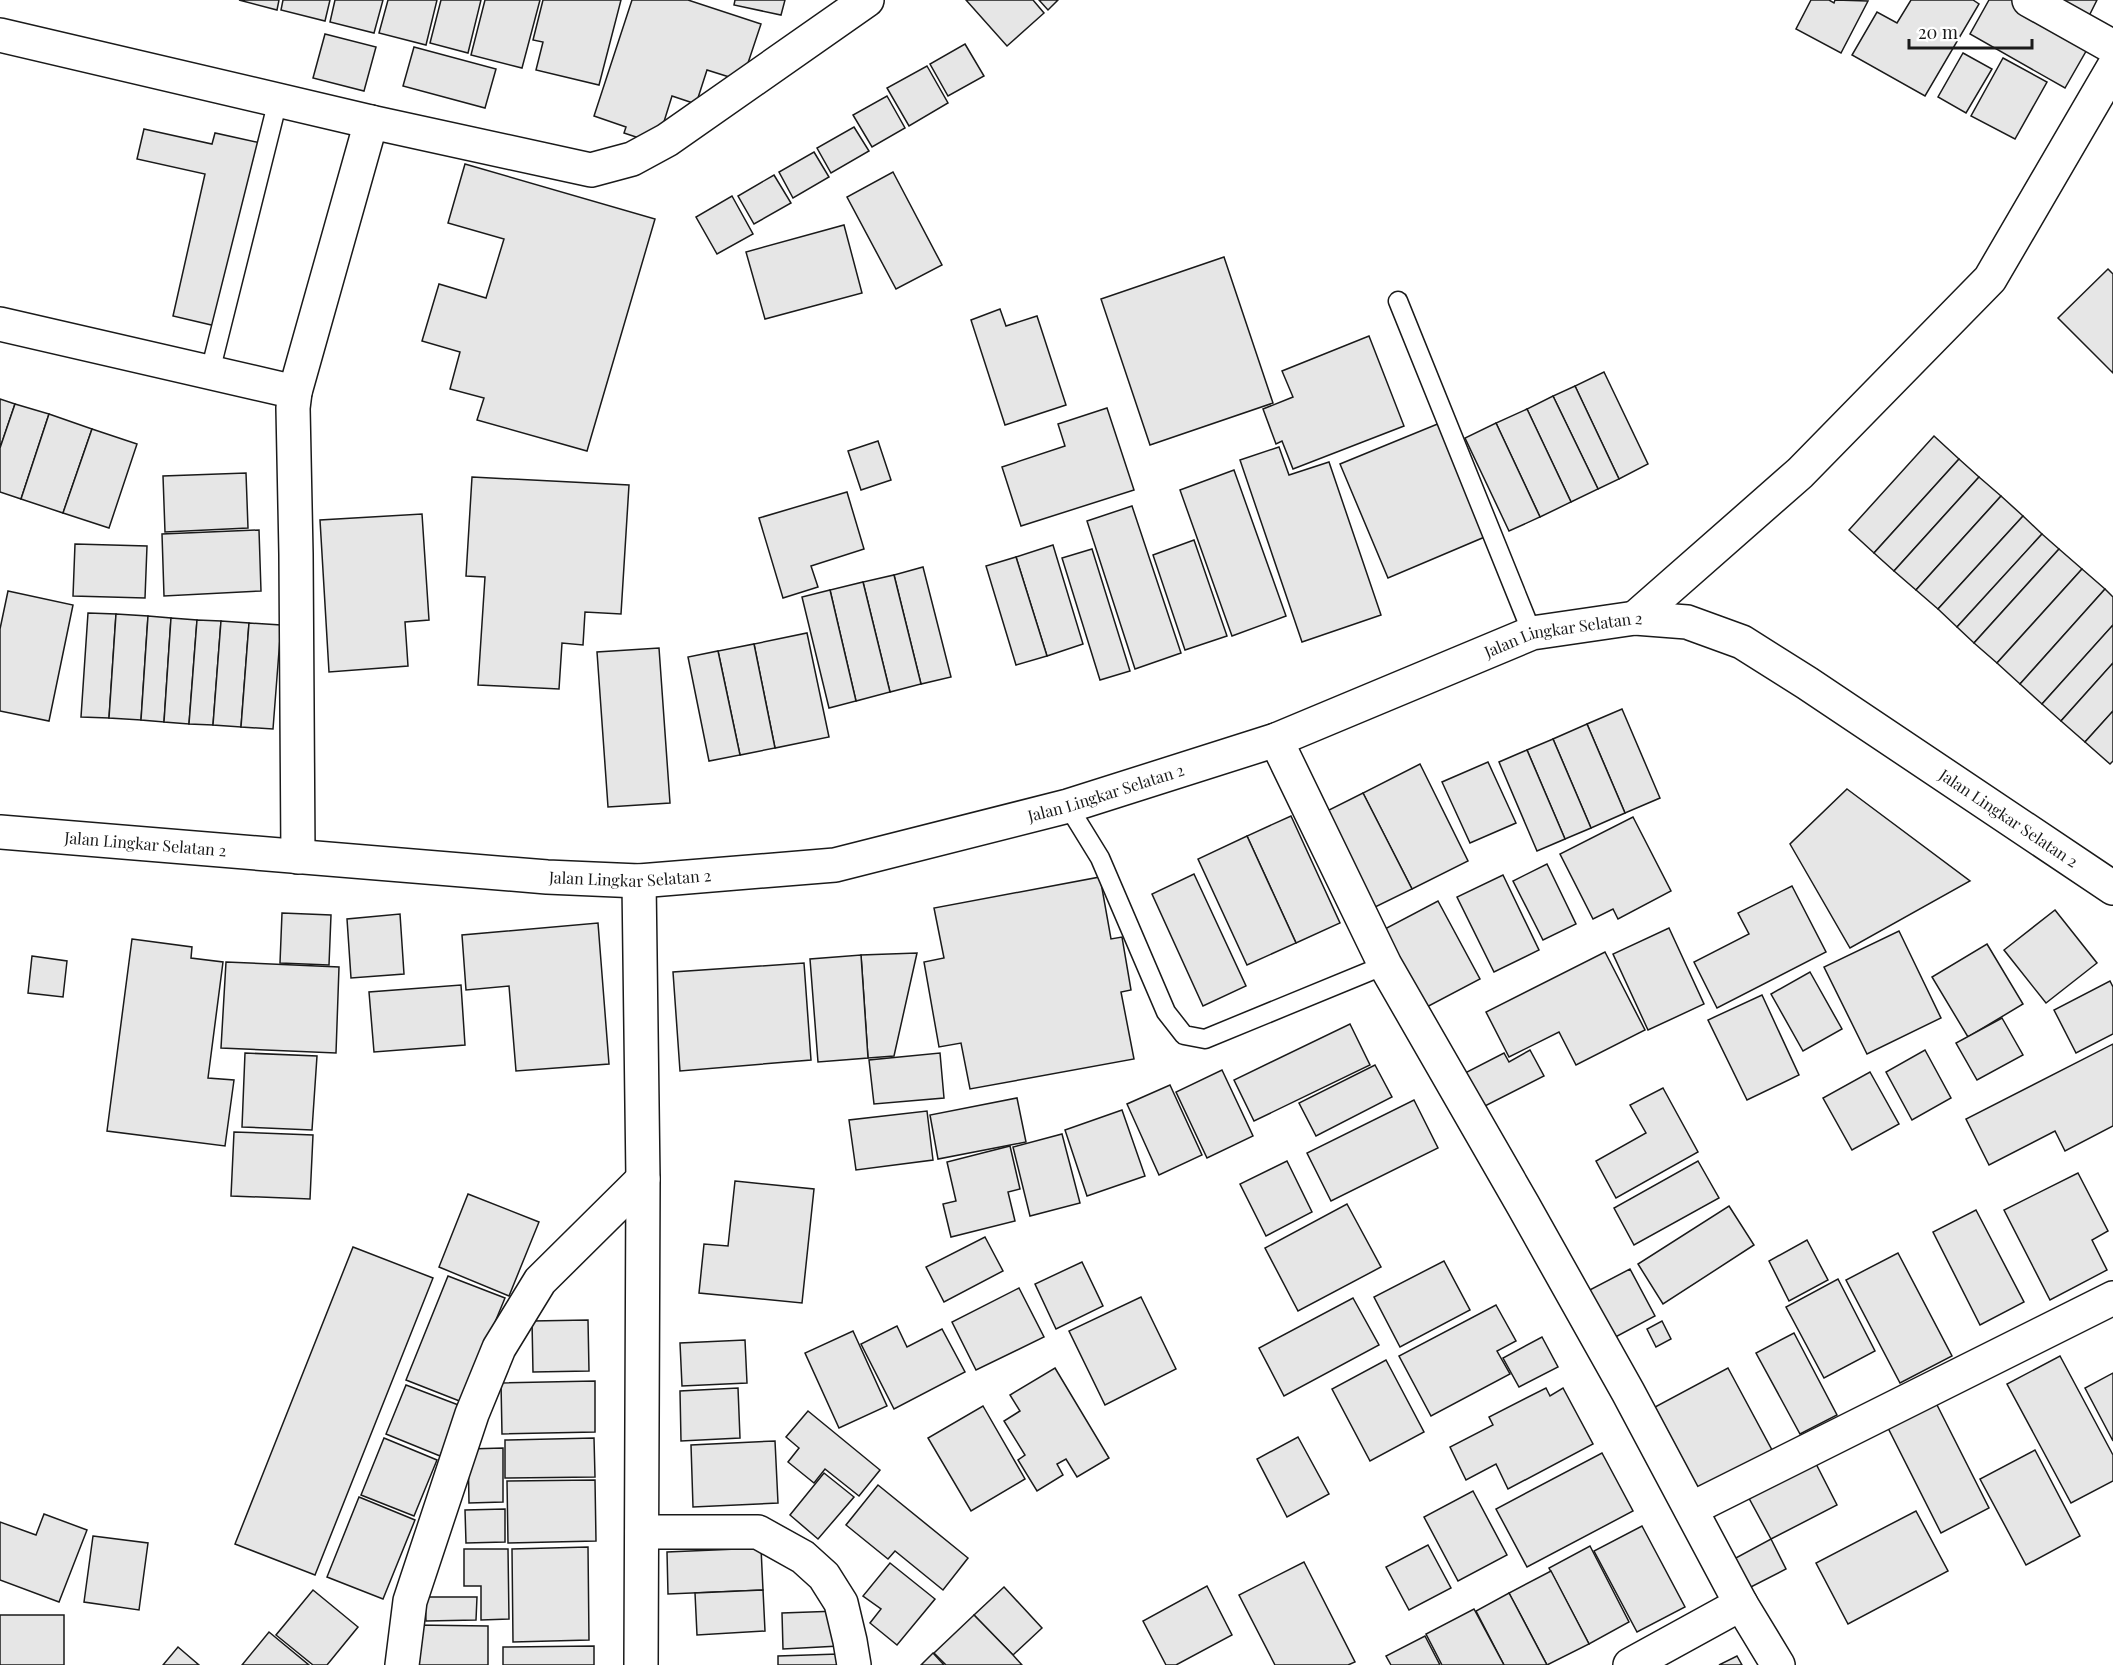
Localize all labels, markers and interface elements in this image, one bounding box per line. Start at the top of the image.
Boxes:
scale bar [1909,12,2032,50]
text: 20 m [1918,20,1958,44]
street label: Jalan Lingkar Selatan 2 [1480,607,1643,662]
street label: Jalan Lingkar Selatan 2 [1024,759,1187,826]
street label: Jalan Lingkar Selatan 2 [1935,763,2082,872]
street label: Jalan Lingkar Selatan 2 [63,826,227,861]
street label: Jalan Lingkar Selatan 2 [547,864,712,891]

